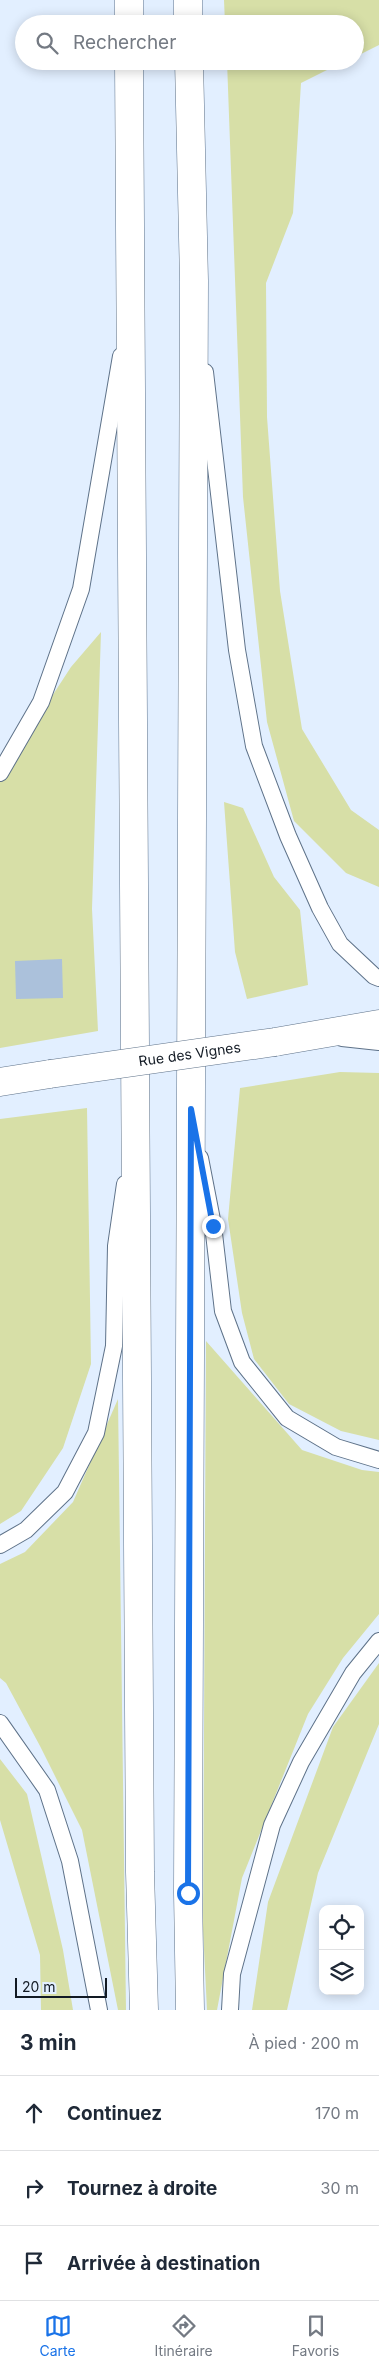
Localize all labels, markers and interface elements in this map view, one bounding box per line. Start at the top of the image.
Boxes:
search box [15,15,364,70]
icon: search [33,29,61,57]
text: Rechercher [73,31,176,54]
street label: Rue des Vignes [137,1038,242,1069]
route end [202,1215,225,1238]
route start [177,1882,200,1905]
map controls [319,1905,364,1995]
button: locate [319,1905,364,1950]
button: layers [319,1950,364,1995]
scale bar [15,1975,108,1998]
text: 20 m [22,1978,56,1995]
text: 3 min [20,2030,76,2055]
text: À pied · 200 m [249,2033,359,2053]
icon: ahead [20,2099,48,2127]
text: Continuez [67,2102,162,2125]
text: 170 m [315,2103,359,2123]
icon: right [20,2174,48,2202]
text: Tournez à droite [67,2177,217,2200]
text: 30 m [321,2178,359,2198]
icon: arrive [20,2249,48,2277]
text: Arrivée à destination [67,2252,260,2275]
tab: Carte [39,2312,76,2359]
tab: Itinéraire [155,2312,213,2359]
tab: Favoris [292,2312,340,2359]

